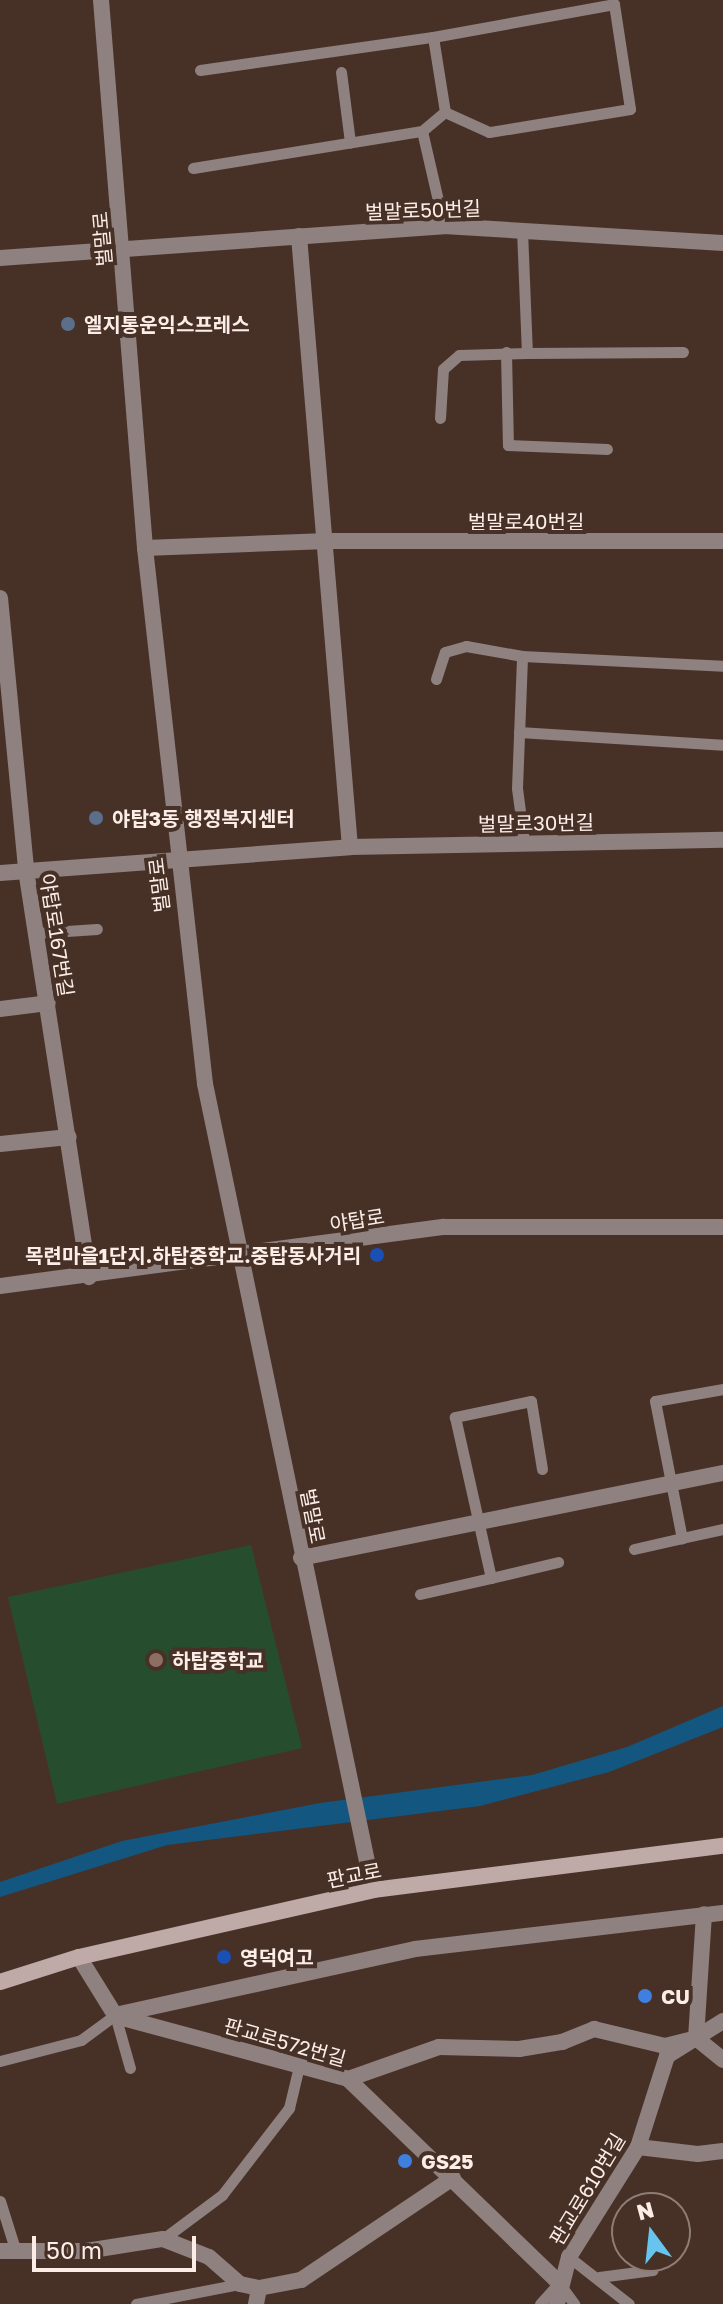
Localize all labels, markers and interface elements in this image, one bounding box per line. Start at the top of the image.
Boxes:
street label: 벌말로50번길 [365,196,481,224]
street label: 벌말로 [88,210,116,268]
place label: 엘지통운익스프레스 [84,312,250,336]
marker: 엘지통운익스프레스 [59,315,77,333]
street label: 벌말로40번길 [468,509,584,533]
place label: 야탑3동 행정복지센터 [112,806,295,830]
marker: 야탑3동 행정복지센터 [87,809,105,827]
street label: 벌말로30번길 [478,810,594,836]
street label: 벌말로 [144,856,174,914]
street label: 야탑로167번길 [35,872,79,998]
street label: 야탑로 [328,1204,386,1236]
place label: 목련마을1단지.하탑중학교.중탑동사거리 [25,1243,361,1267]
marker: 목련마을1단지.하탑중학교.중탑동사거리 [368,1246,386,1264]
street label: 벌말로 [296,1487,330,1545]
place label: 하탑중학교 [172,1648,264,1672]
marker: 하탑중학교 [147,1651,165,1669]
street label: 판교로 [325,1858,383,1892]
place label: 영덕여고 [240,1945,314,1969]
marker: 영덕여고 [215,1948,233,1966]
place label: CU [661,1984,690,2008]
marker: CU [636,1987,654,2005]
street label: 판교로572번길 [221,2013,349,2071]
street label: 판교로610번길 [544,2129,630,2249]
place label: GS25 [421,2149,473,2173]
marker: GS25 [396,2152,414,2170]
north arrow [611,2192,691,2272]
text: N [634,2195,657,2225]
scale bar [36,2220,200,2270]
text: 50 m [46,2235,102,2264]

